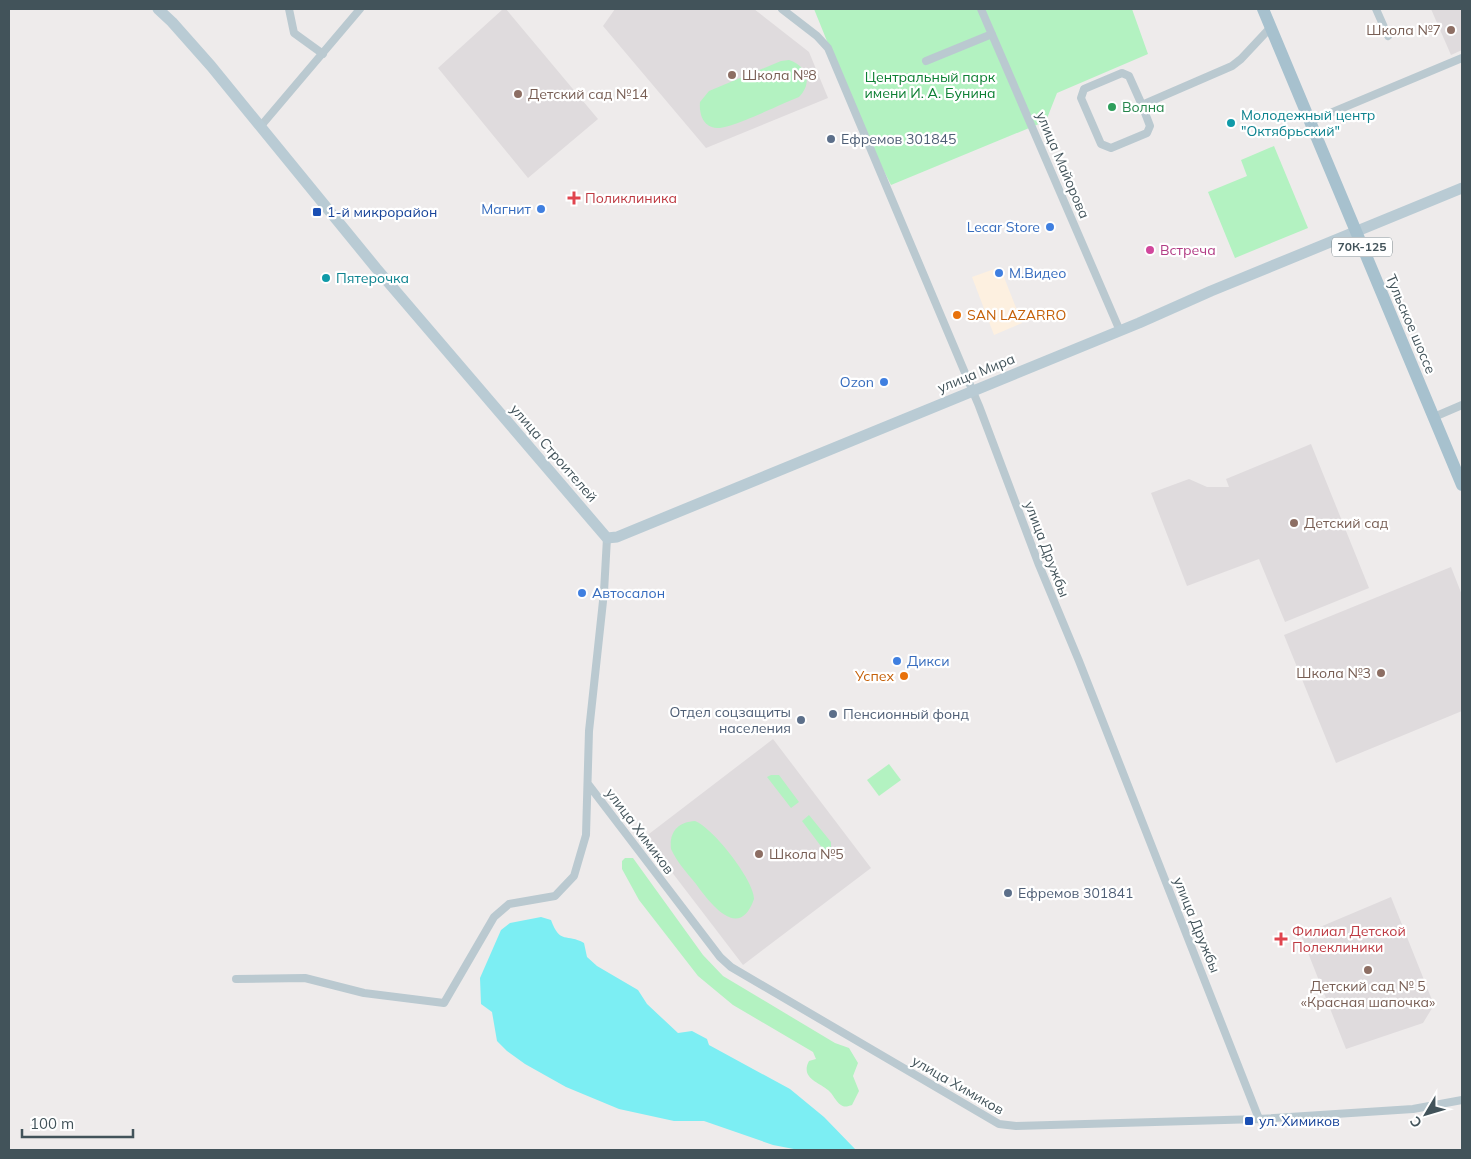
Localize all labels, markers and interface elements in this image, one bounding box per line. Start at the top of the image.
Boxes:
place label: Школа №7 [1366,21,1441,39]
marker: Школа №7 [1445,24,1457,36]
place label: Школа №8 [742,66,817,84]
park label: Центральный парк имени И. А. Бунина [864,68,996,102]
marker: Школа №8 [726,69,738,81]
place label: Детский сад №14 [528,85,649,103]
marker: Детский сад №14 [512,88,524,100]
place label: Волна [1122,98,1165,116]
marker: Волна [1106,101,1118,113]
place label: Молодежный центр "Октябрьский" [1241,106,1375,140]
street label: улица Майорова [1032,109,1094,221]
marker: Молодежный центр "Октябрьский" [1225,117,1237,129]
place label: Ефремов 301845 [841,130,956,148]
marker: Ефремов 301845 [825,133,837,145]
place label: Поликлиника [585,189,677,207]
marker: Поликлиника [567,191,581,205]
place label: Магнит [481,200,532,218]
place label: 1-й микрорайон [327,203,437,221]
marker: Магнит [535,203,547,215]
marker: 1-й микрорайон [311,206,323,218]
place label: Lecar Store [967,218,1040,236]
marker: Lecar Store [1044,221,1056,233]
road number: 70К-125 [1332,238,1392,256]
place label: Встреча [1160,241,1216,259]
marker: Встреча [1144,244,1156,256]
place label: М.Видео [1009,264,1066,282]
marker: М.Видео [993,267,1005,279]
place label: Пятерочка [336,269,409,287]
marker: Пятерочка [320,272,332,284]
street label: Тульское шоссе [1382,272,1440,377]
place label: SAN LAZARRO [967,306,1066,324]
marker: SAN LAZARRO [951,309,963,321]
street label: улица Мира [935,349,1017,397]
place label: Ozon [840,373,874,391]
marker: Ozon [878,376,890,388]
street label: улица Строителей [507,400,601,506]
street label: улица Дружбы [1020,498,1074,600]
place label: Детский сад [1304,514,1389,532]
marker: Детский сад [1288,517,1300,529]
place label: Автосалон [592,584,665,602]
marker: Автосалон [576,587,588,599]
place label: Дикси [907,652,950,670]
marker: Дикси [891,655,903,667]
place label: Школа №3 [1296,664,1371,682]
place label: Успех [854,667,894,685]
marker: Школа №3 [1375,667,1387,679]
marker: Успех [898,670,910,682]
place label: Отдел соцзащиты населения [669,703,791,737]
place label: Пенсионный фонд [843,705,969,723]
marker: Пенсионный фонд [827,708,839,720]
marker: Отдел соцзащиты населения [795,714,807,726]
street label: улица Химиков [602,784,678,878]
place label: Школа №5 [769,845,844,863]
marker: Школа №5 [753,848,765,860]
street label: улица Дружбы [1170,875,1224,975]
place label: Ефремов 301841 [1018,884,1133,902]
marker: Ефремов 301841 [1002,887,1014,899]
place label: Филиал Детской Полеклиники [1292,922,1406,956]
marker: Филиал Детской Полеклиники [1274,932,1288,946]
marker: Детский сад № 5 «Красная шапочка» [1362,964,1374,976]
place label: Детский сад № 5 «Красная шапочка» [1301,977,1435,1011]
street label: улица Химиков [909,1051,1007,1119]
north arrow [1401,1089,1451,1139]
scale bar [22,1106,134,1138]
place label: ул. Химиков [1259,1112,1340,1130]
text: С [1406,1113,1426,1131]
text: 100 m [30,1114,74,1133]
marker: ул. Химиков [1243,1115,1255,1127]

